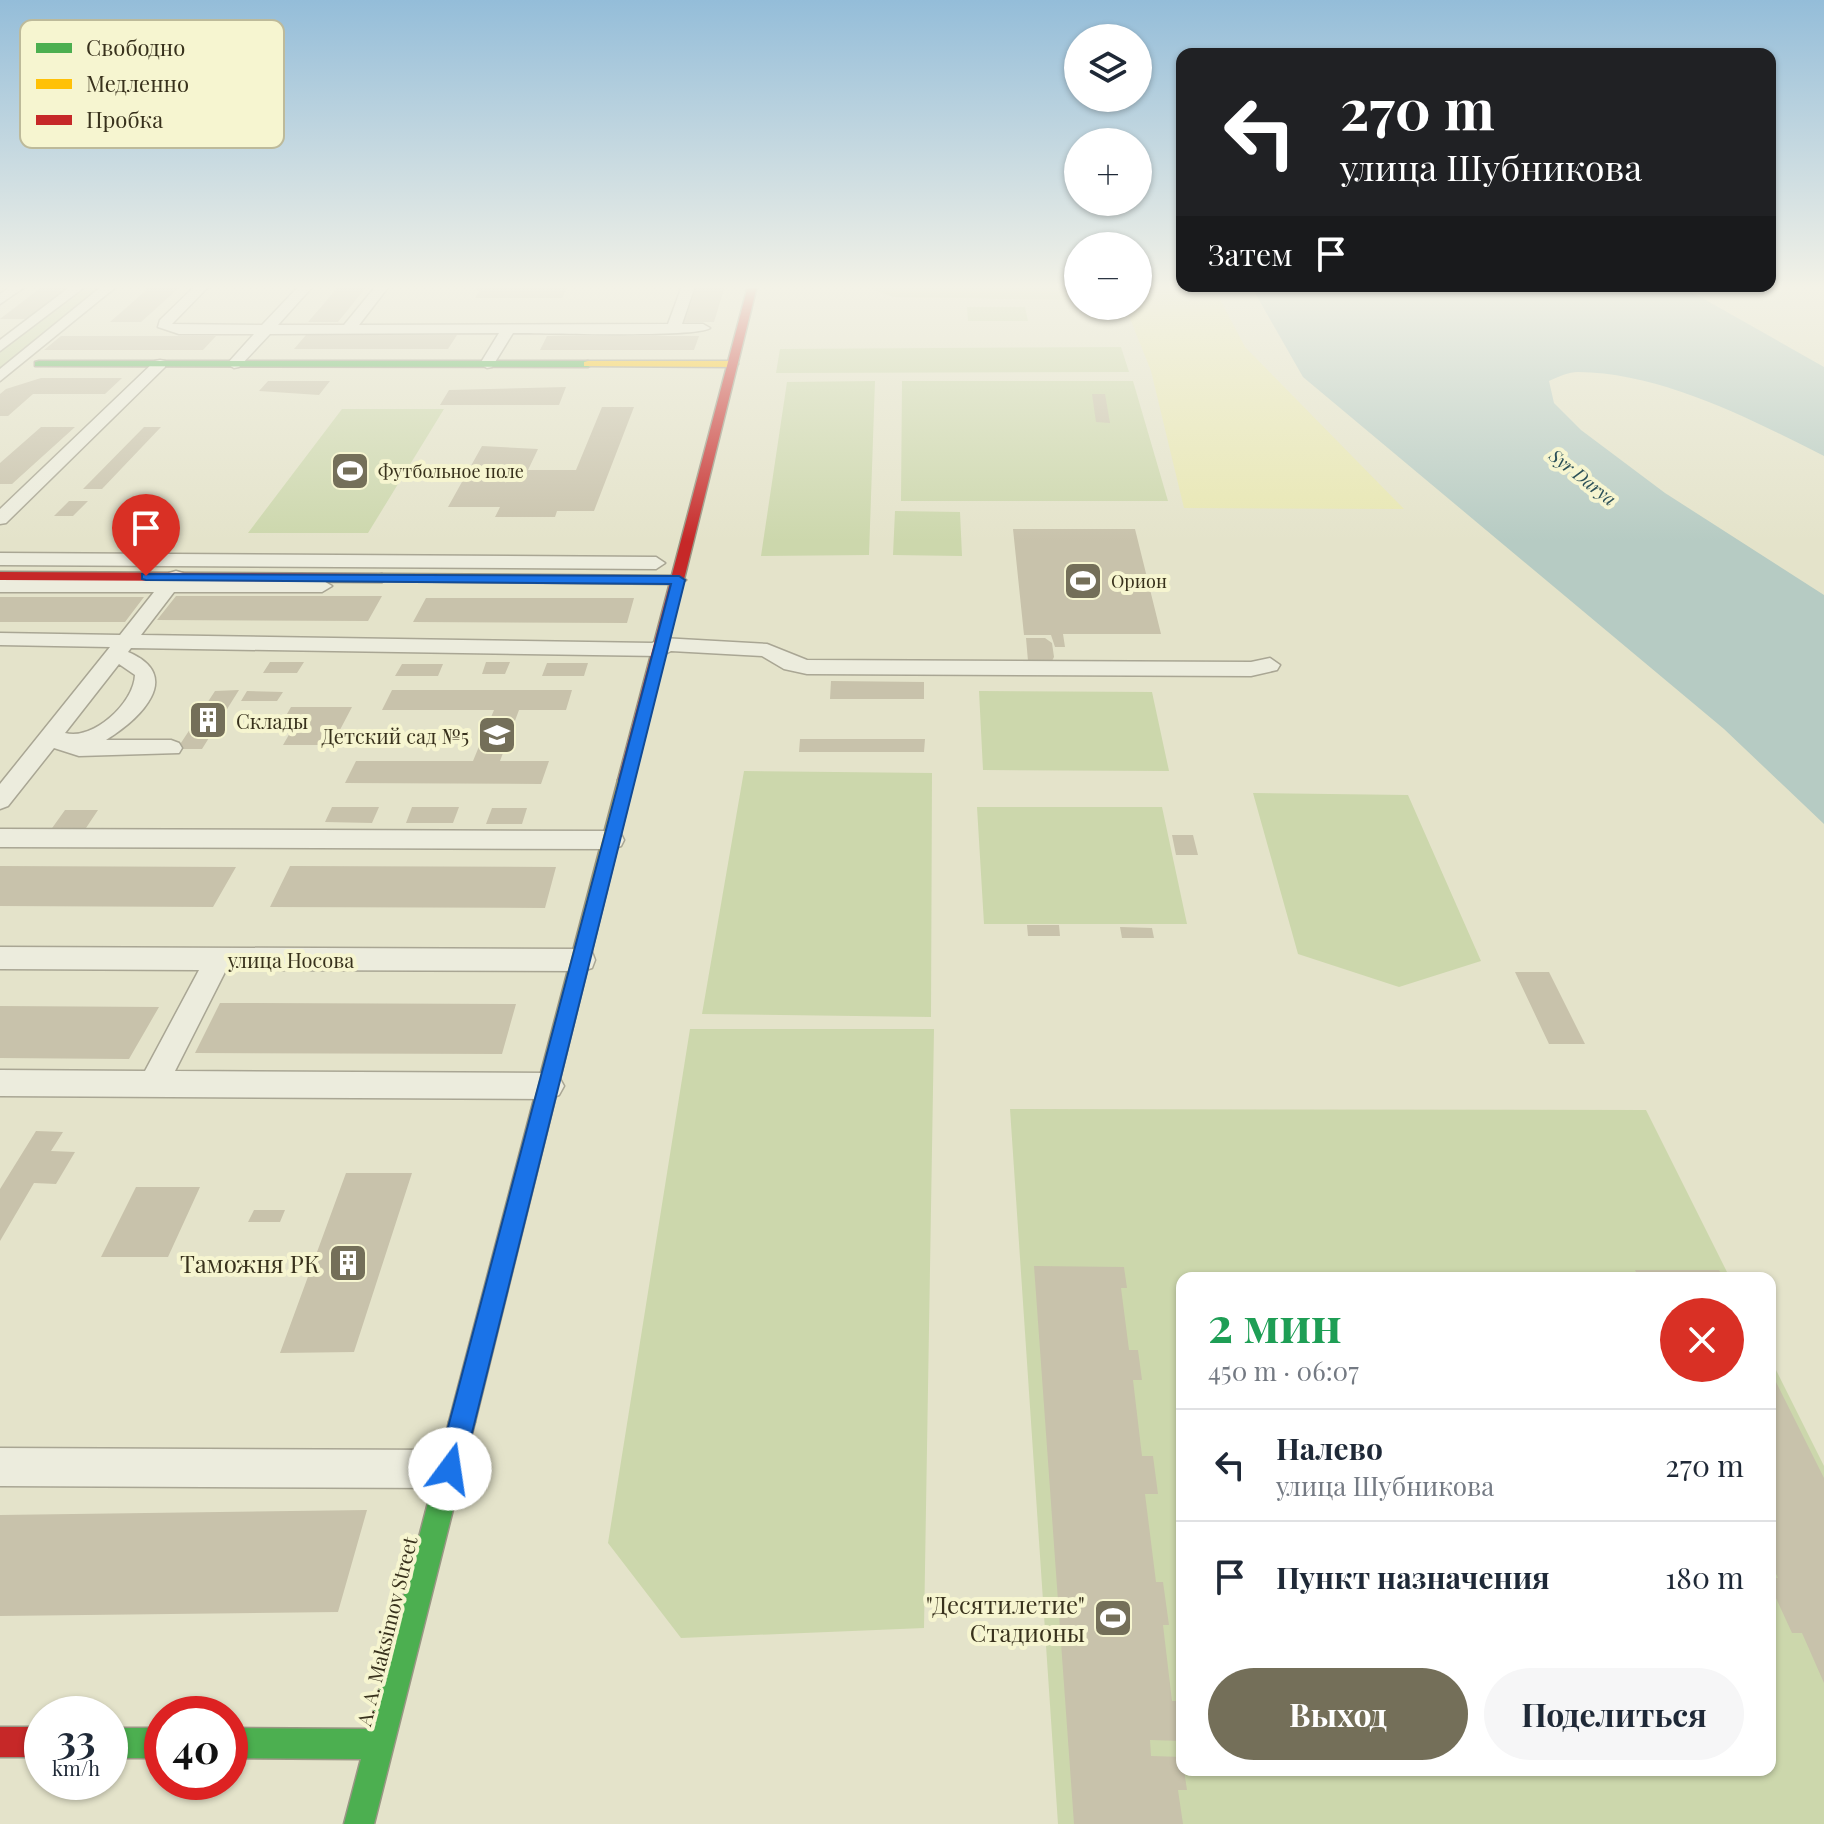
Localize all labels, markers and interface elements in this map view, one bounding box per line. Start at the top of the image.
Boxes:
legend [20,20,284,148]
map controls [1064,24,1152,320]
button: layers [1064,24,1152,112]
text: Свободно [86,32,185,62]
text: Медленно [86,68,189,98]
text: 270 m [1340,70,1495,145]
icon: left [1208,80,1312,184]
text: Пробка [86,104,163,134]
button: + [1064,128,1152,216]
text: улица Шубникова [1340,142,1642,190]
button: − [1064,232,1152,320]
icon: arrive [1309,232,1353,276]
text: Затем [1208,234,1293,274]
water label: Syr Darya [1544,443,1621,511]
sports icon: Футбольное поле [329,450,371,492]
place label: Футбольное поле [378,459,524,483]
pin [112,494,180,576]
icon: arrive [124,506,168,550]
sports icon: Орион [1062,560,1104,602]
place label: Орион [1111,569,1167,593]
building icon: Склады [187,699,229,741]
place label: Склады [236,707,308,734]
school or university icon: Детский сад №5 [476,714,518,756]
place label: Детский сад №5 [322,722,469,749]
street label: улица Носова [227,946,354,973]
building icon: Таможня РК [327,1242,369,1284]
place label: Таможня РК [180,1247,320,1279]
text: 2 мин [1208,1291,1341,1355]
button: close [1660,1298,1744,1382]
text: 450 m · 06:07 [1208,1353,1359,1388]
position arrow [408,1427,492,1511]
text: Налево [1276,1428,1383,1468]
icon: left [1208,1443,1252,1487]
text: 270 m [1665,1445,1744,1485]
text: улица Шубникова [1276,1468,1494,1503]
street label: A. A. Maksimov Street [349,1533,423,1729]
icon: arrive [1208,1555,1252,1599]
text: Пункт назначения [1276,1557,1550,1597]
text: 180 m [1665,1557,1744,1597]
place label: "Десятилетие" Стадионы [926,1588,1085,1648]
sports icon: "Десятилетие" Стадионы [1092,1597,1134,1639]
button: Выход [1208,1668,1468,1760]
button: Поделиться [1484,1668,1744,1760]
speed limit sign: 40 [144,1696,248,1800]
text: 33 [56,1711,96,1764]
text: km/h [52,1754,100,1781]

